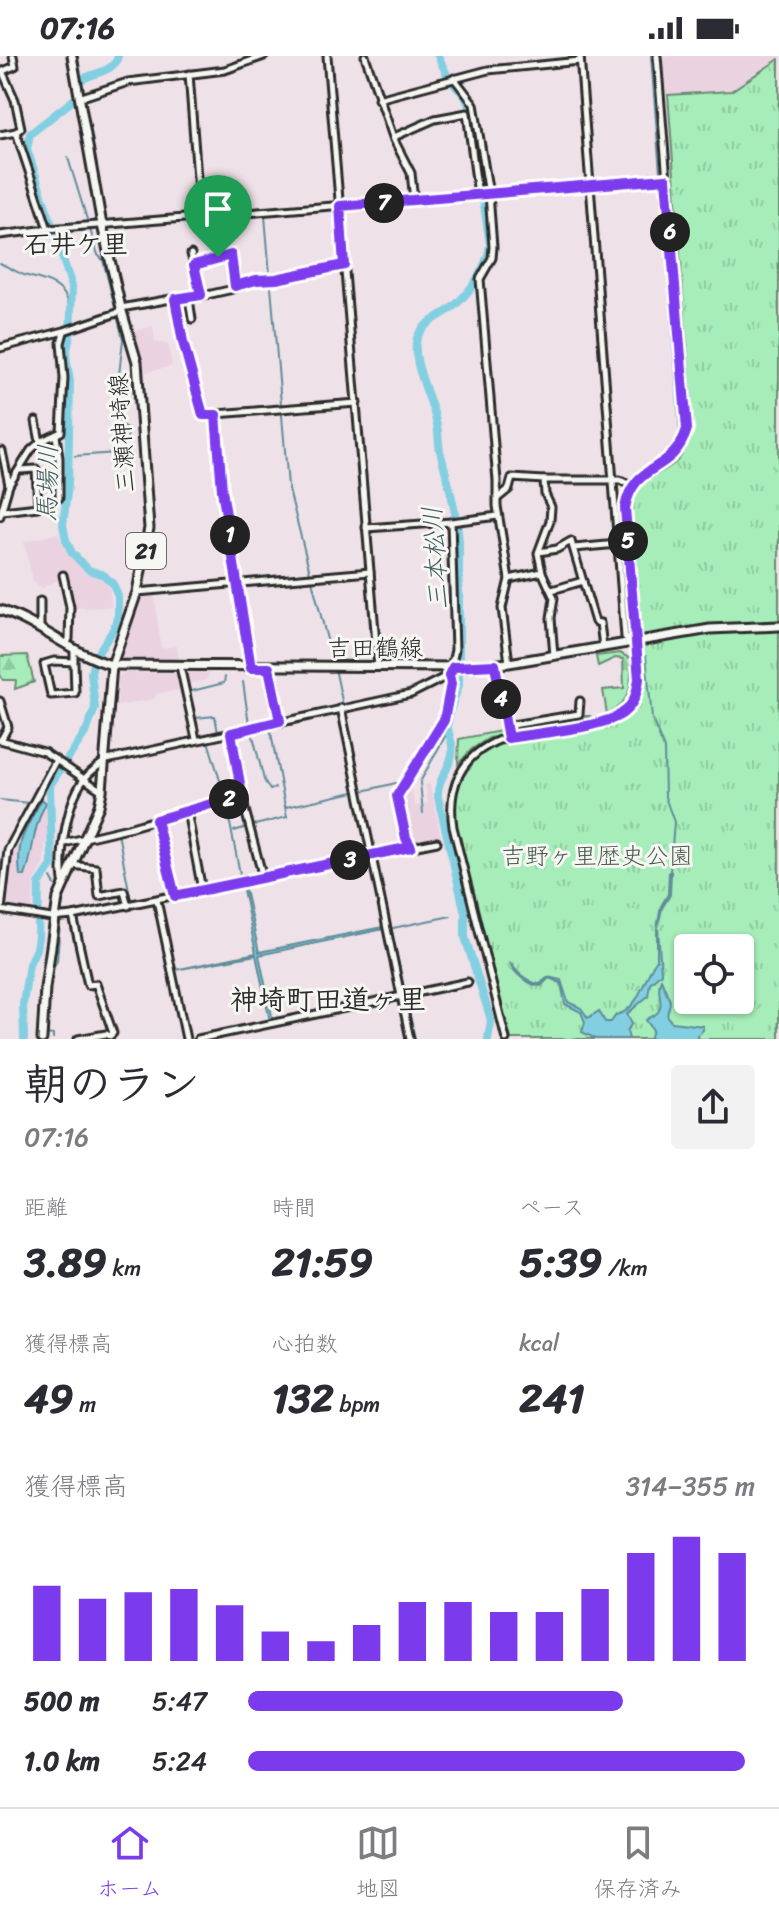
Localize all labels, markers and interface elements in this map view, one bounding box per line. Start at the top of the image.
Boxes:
text: 07:16 [40,1,115,55]
pin [184,175,252,257]
pin: 7 [364,183,404,223]
text: 7 [378,183,390,222]
icon: arrive [196,187,240,231]
pin: 6 [650,212,690,252]
text: 6 [664,212,676,251]
district label: 石井ケ里 [24,221,128,267]
street label: 三瀬神埼線 [97,372,147,494]
water label: 馬場川 [23,444,71,522]
water label: 三本松川 [408,505,462,611]
pin: 1 [210,515,250,555]
text: 1 [225,515,235,554]
pin: 5 [608,521,648,561]
text: 5 [621,521,635,560]
road number: 21 [126,533,166,569]
street label: 吉田鶴線 [327,627,423,669]
pin: 4 [481,679,521,719]
text: 4 [494,679,508,718]
pin: 2 [209,779,249,819]
text: 2 [223,779,235,818]
park label: 吉野ヶ里歴史公園 [501,835,693,877]
pin: 3 [330,840,370,880]
text: 3 [344,840,356,879]
map controls [674,934,754,1014]
button: locate [674,934,754,1014]
district label: 神埼町田道ヶ里 [230,975,426,1024]
text: 朝のラン [24,1045,200,1123]
button: share [671,1065,755,1149]
text: 07:16 [24,1114,89,1160]
text: 距離 [24,1188,68,1227]
text: 時間 [272,1188,316,1227]
text: ペース [519,1188,584,1227]
text: 3.89 [24,1227,107,1298]
text: 21:59 [272,1227,373,1298]
text: 5:39 [519,1227,602,1298]
text: km [107,1249,141,1288]
text: /km [602,1249,648,1288]
text: 獲得標高 [24,1324,112,1363]
text: 心拍数 [272,1324,338,1363]
text: kcal [519,1324,559,1363]
text: 49 [24,1363,74,1434]
text: 132 [272,1363,334,1434]
text: 241 [519,1363,585,1434]
text: m [74,1385,96,1424]
text: bpm [334,1385,380,1424]
text: 獲得標高 [24,1463,128,1509]
text: 314–355 m [626,1463,755,1509]
text: 500 m [24,1678,99,1724]
text: 5:47 [152,1678,207,1724]
text: 1.0 km [24,1738,100,1784]
text: 5:24 [152,1738,207,1784]
tab: ホーム [97,1821,162,1908]
tab: 地図 [356,1821,400,1908]
tab: 保存済み [594,1821,682,1908]

